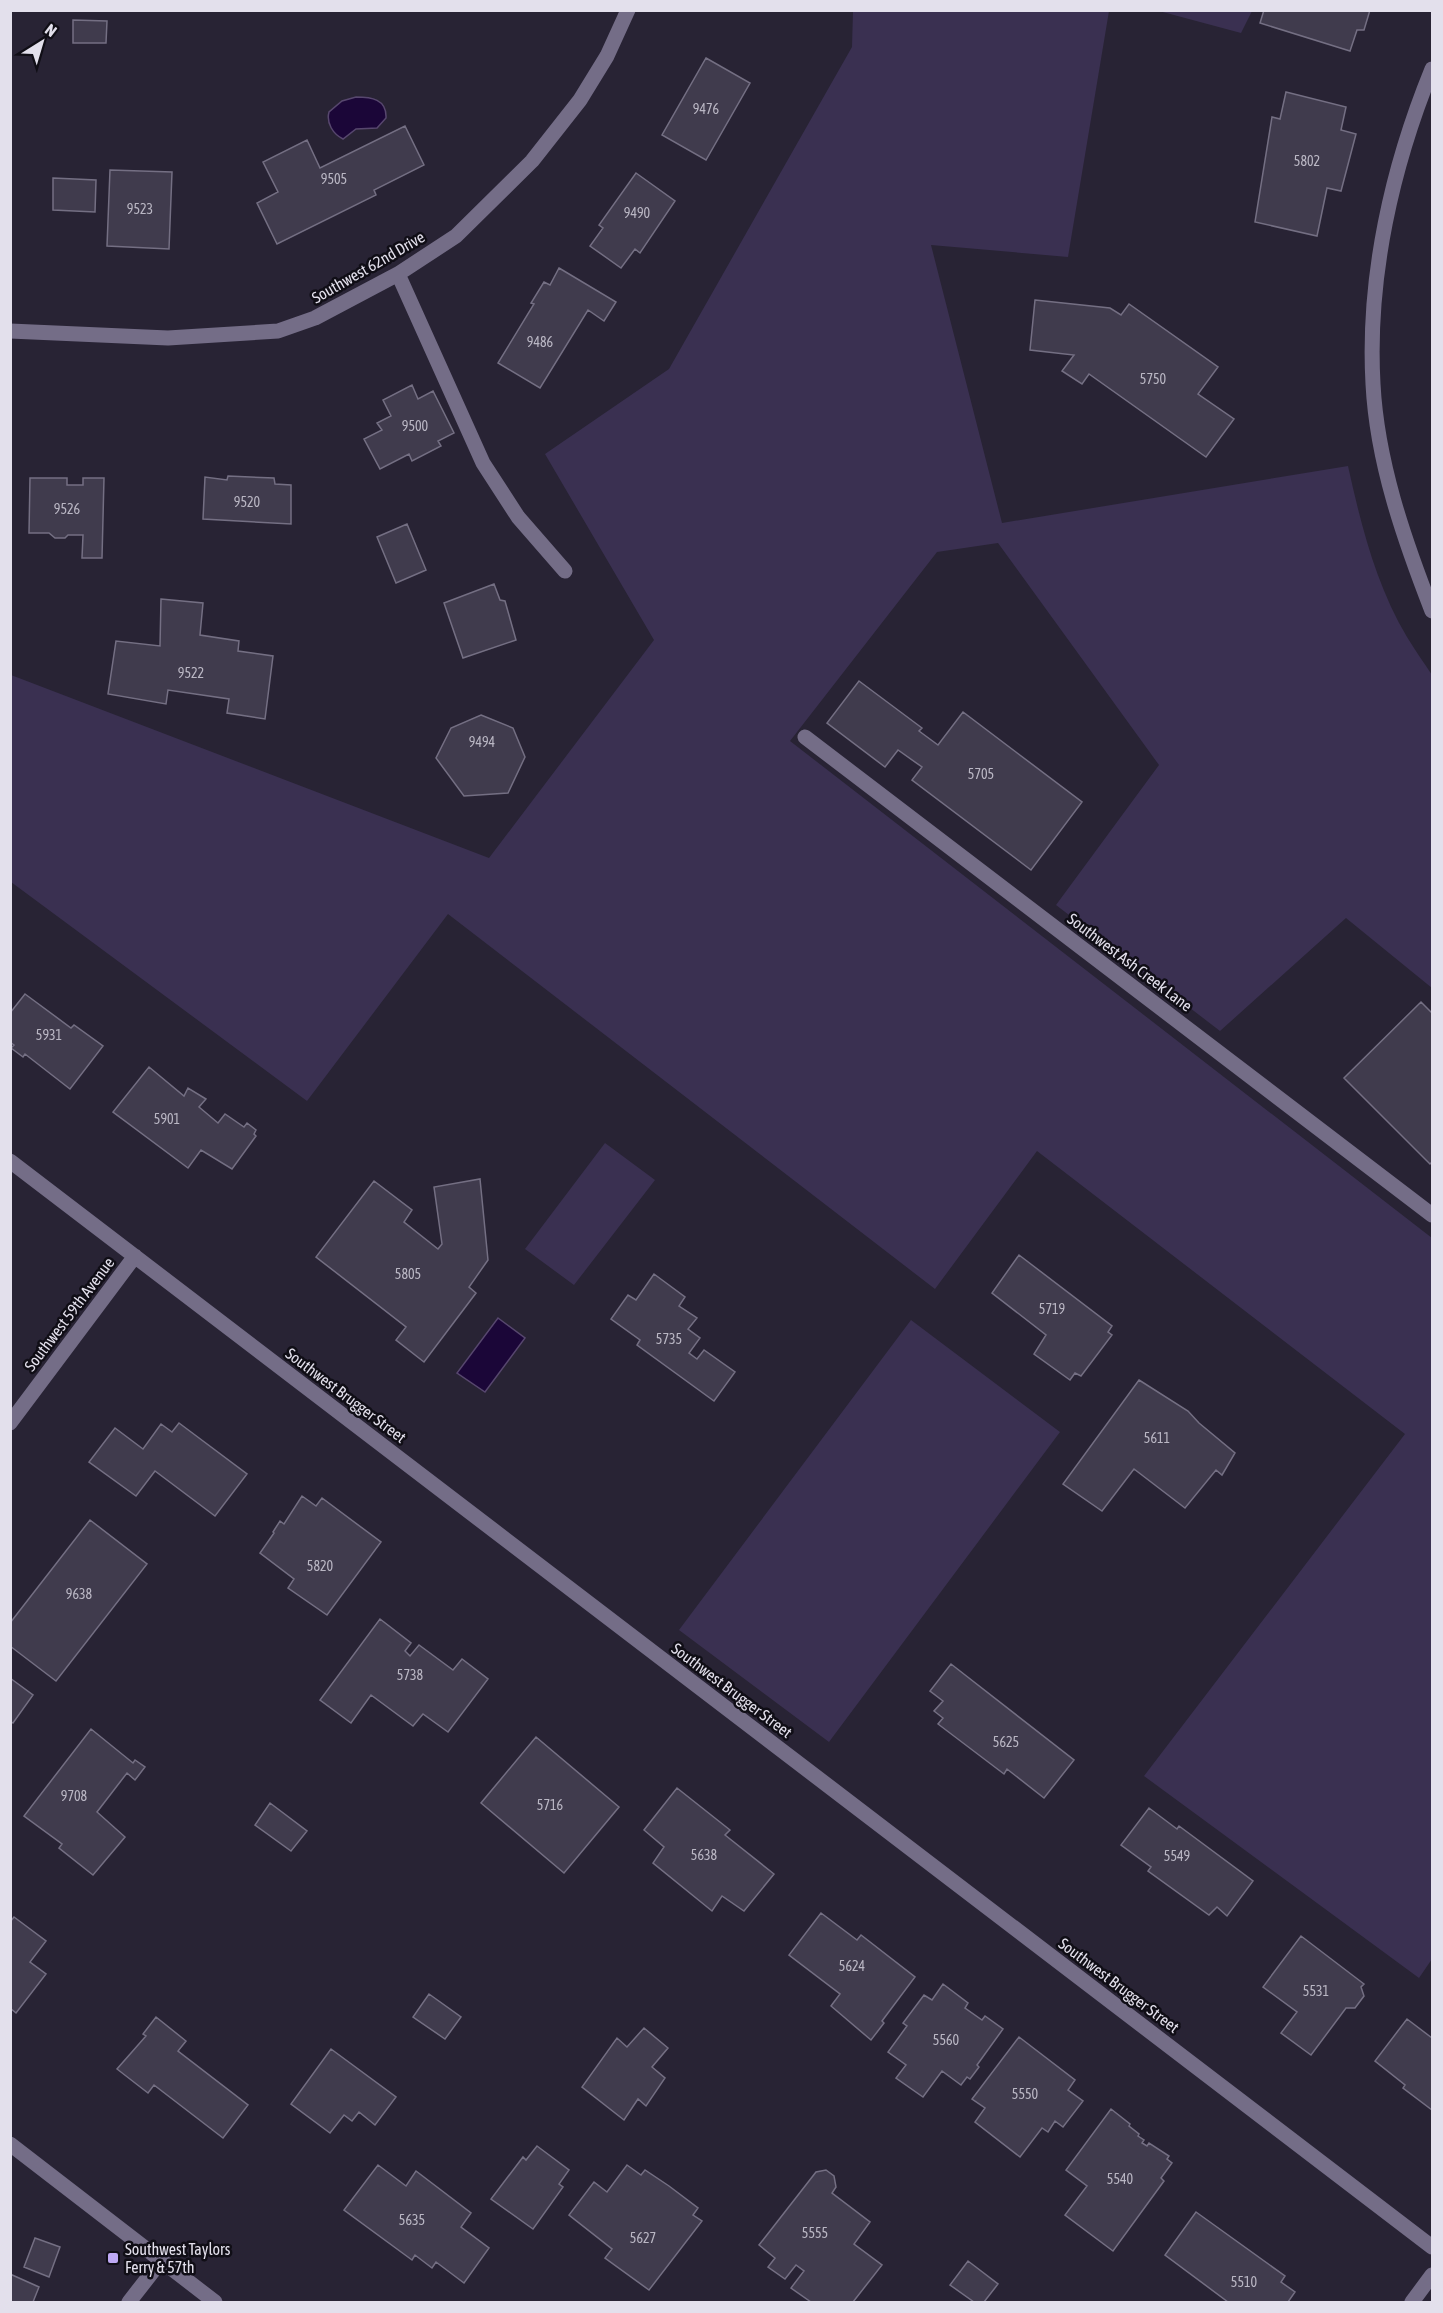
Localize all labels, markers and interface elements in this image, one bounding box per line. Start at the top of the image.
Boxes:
north arrow [12,12,72,72]
text: N [42,20,60,40]
house number: 9476 [693,101,720,117]
house number: 5802 [1294,153,1320,169]
house number: 9505 [321,171,347,187]
house number: 9523 [127,201,153,217]
house number: 9490 [624,205,651,221]
street label: Southwest 62nd Drive [308,227,428,307]
house number: 9486 [527,334,554,350]
house number: 5750 [1140,371,1167,387]
house number: 9500 [402,418,429,434]
house number: 9520 [234,494,261,510]
house number: 9526 [54,501,81,517]
house number: 9522 [178,665,204,681]
house number: 9494 [469,734,496,750]
house number: 5705 [968,766,994,782]
street label: Southwest Ash Creek Lane [1064,909,1196,1015]
house number: 5931 [36,1027,62,1043]
house number: 5901 [154,1111,180,1127]
street label: Southwest 59th Avenue [20,1254,118,1374]
house number: 5805 [395,1266,421,1282]
house number: 5719 [1039,1301,1065,1317]
house number: 5735 [656,1331,682,1347]
street label: Southwest Brugger Street [282,1344,410,1447]
house number: 5611 [1144,1430,1170,1446]
house number: 5820 [307,1558,334,1574]
house number: 9638 [66,1586,93,1602]
street label: Southwest Brugger Street [668,1639,796,1742]
house number: 5738 [397,1667,424,1683]
house number: 5625 [993,1734,1019,1750]
house number: 9708 [61,1788,88,1804]
house number: 5716 [537,1797,564,1813]
house number: 5638 [691,1847,718,1863]
house number: 5549 [1164,1848,1190,1864]
street label: Southwest Brugger Street [1055,1934,1183,2037]
house number: 5624 [839,1958,866,1974]
house number: 5531 [1303,1983,1329,1999]
house number: 5560 [933,2032,960,2048]
house number: 5550 [1012,2086,1039,2102]
house number: 5540 [1107,2171,1134,2187]
house number: 5635 [399,2212,425,2228]
house number: 5555 [802,2225,828,2241]
house number: 5627 [630,2230,656,2246]
place label: Southwest Taylors Ferry & 57th [125,2240,231,2277]
marker: Southwest Taylors Ferry & 57th [106,2251,120,2265]
house number: 5510 [1231,2274,1258,2290]

